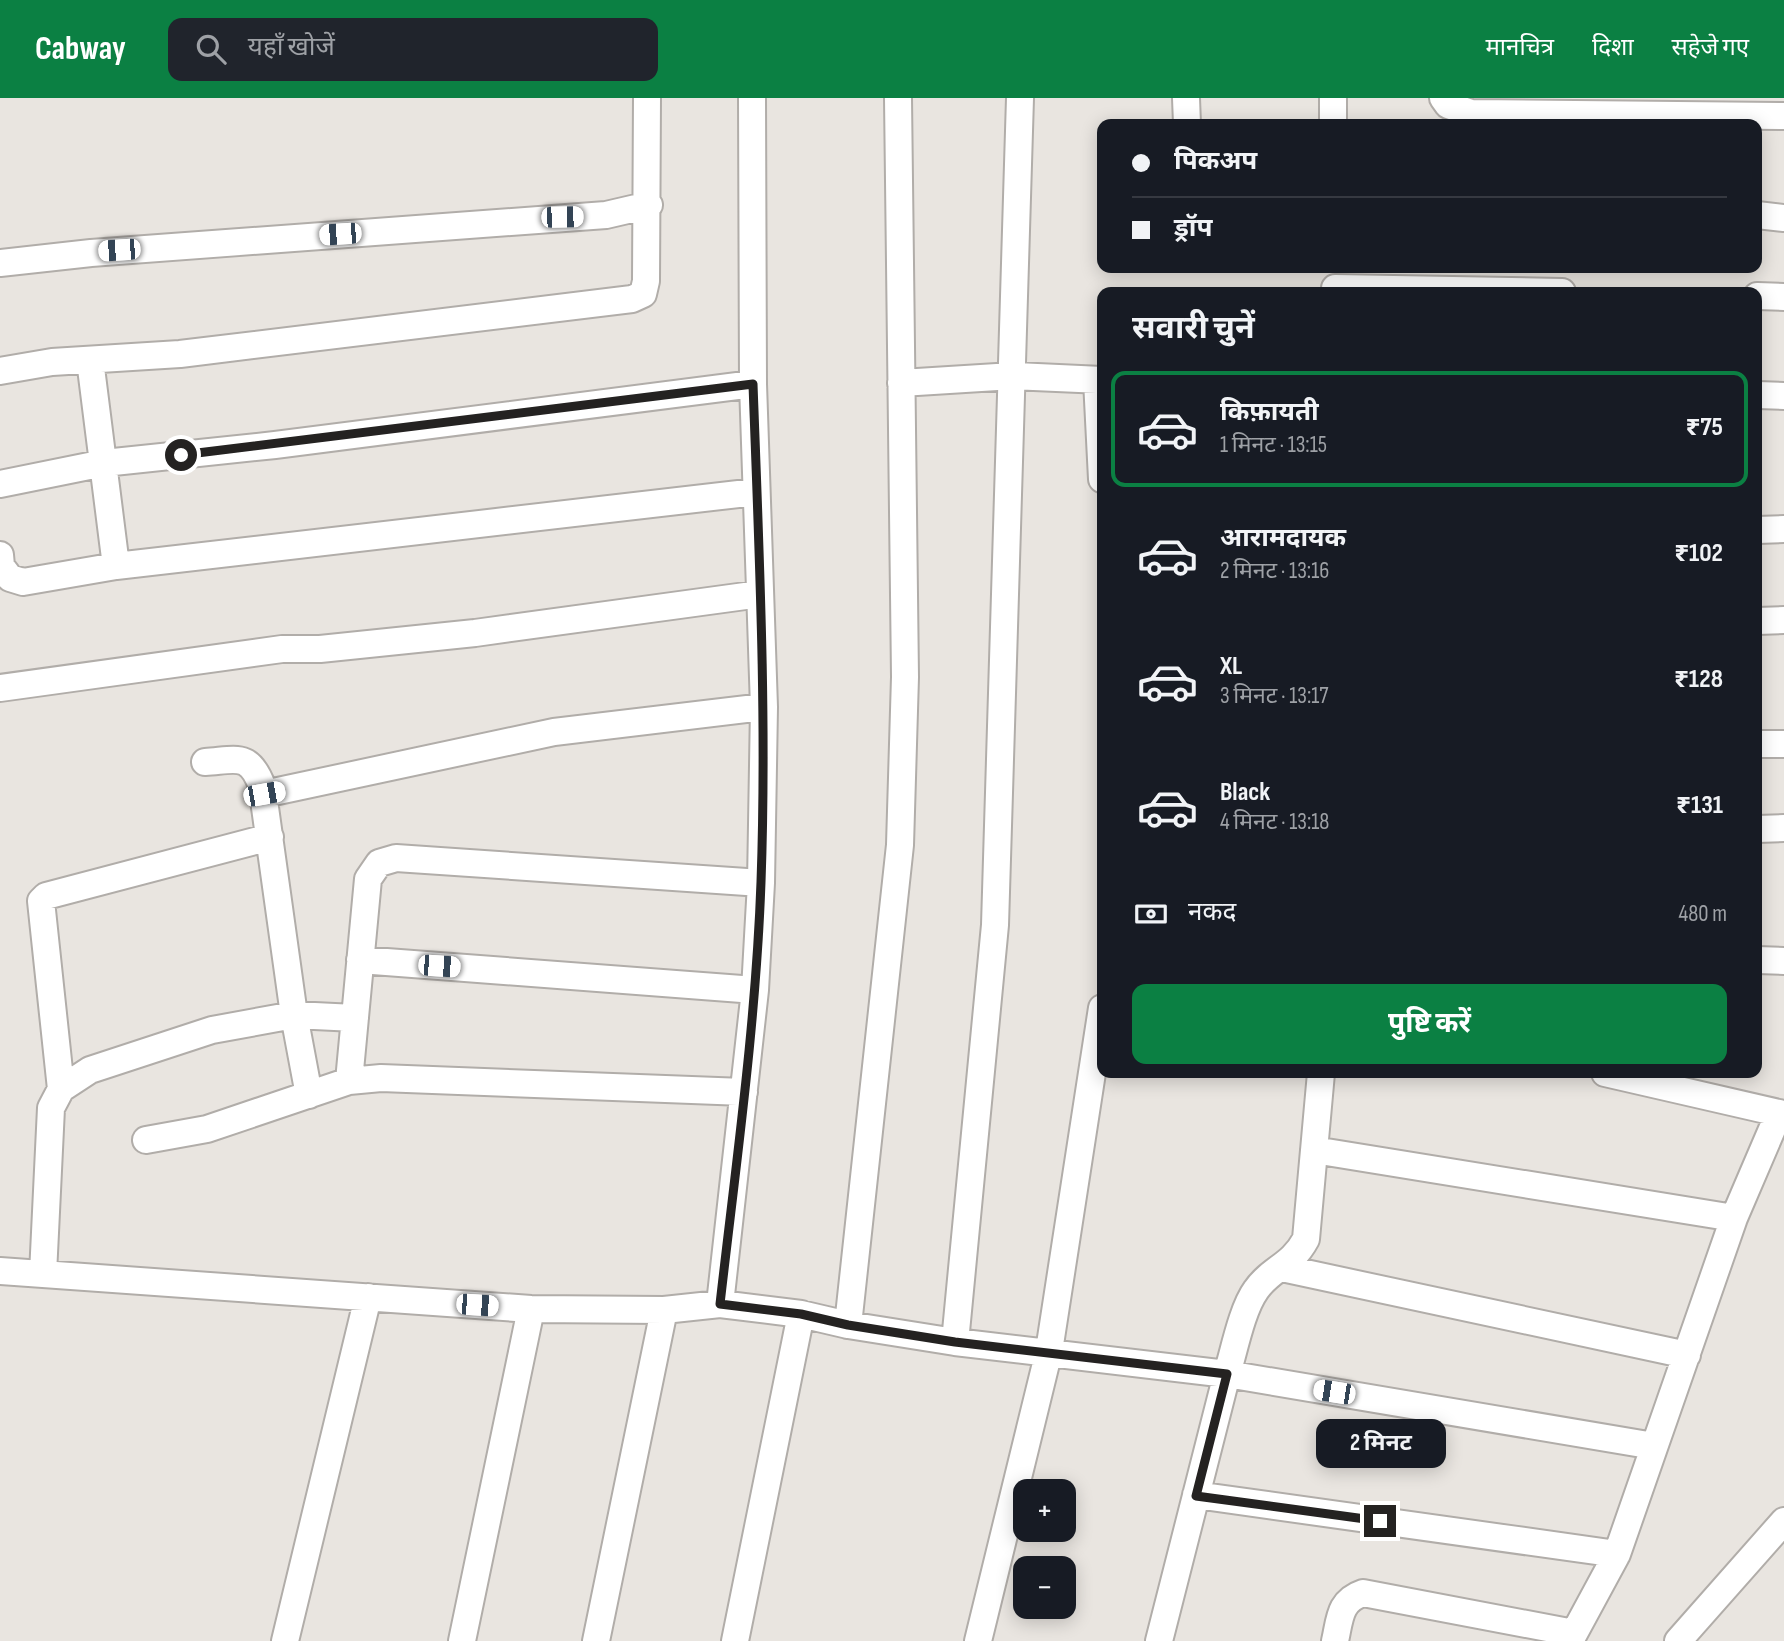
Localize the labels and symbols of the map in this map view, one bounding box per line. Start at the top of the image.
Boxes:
car [541,206,584,228]
car [319,222,362,246]
car [98,238,141,262]
route start [165,439,197,471]
car [242,780,287,808]
car [418,954,461,978]
car [456,1293,499,1317]
car [1312,1378,1357,1406]
callout: 2 मिनट [1315,1420,1445,1468]
route end [1364,1505,1396,1537]

